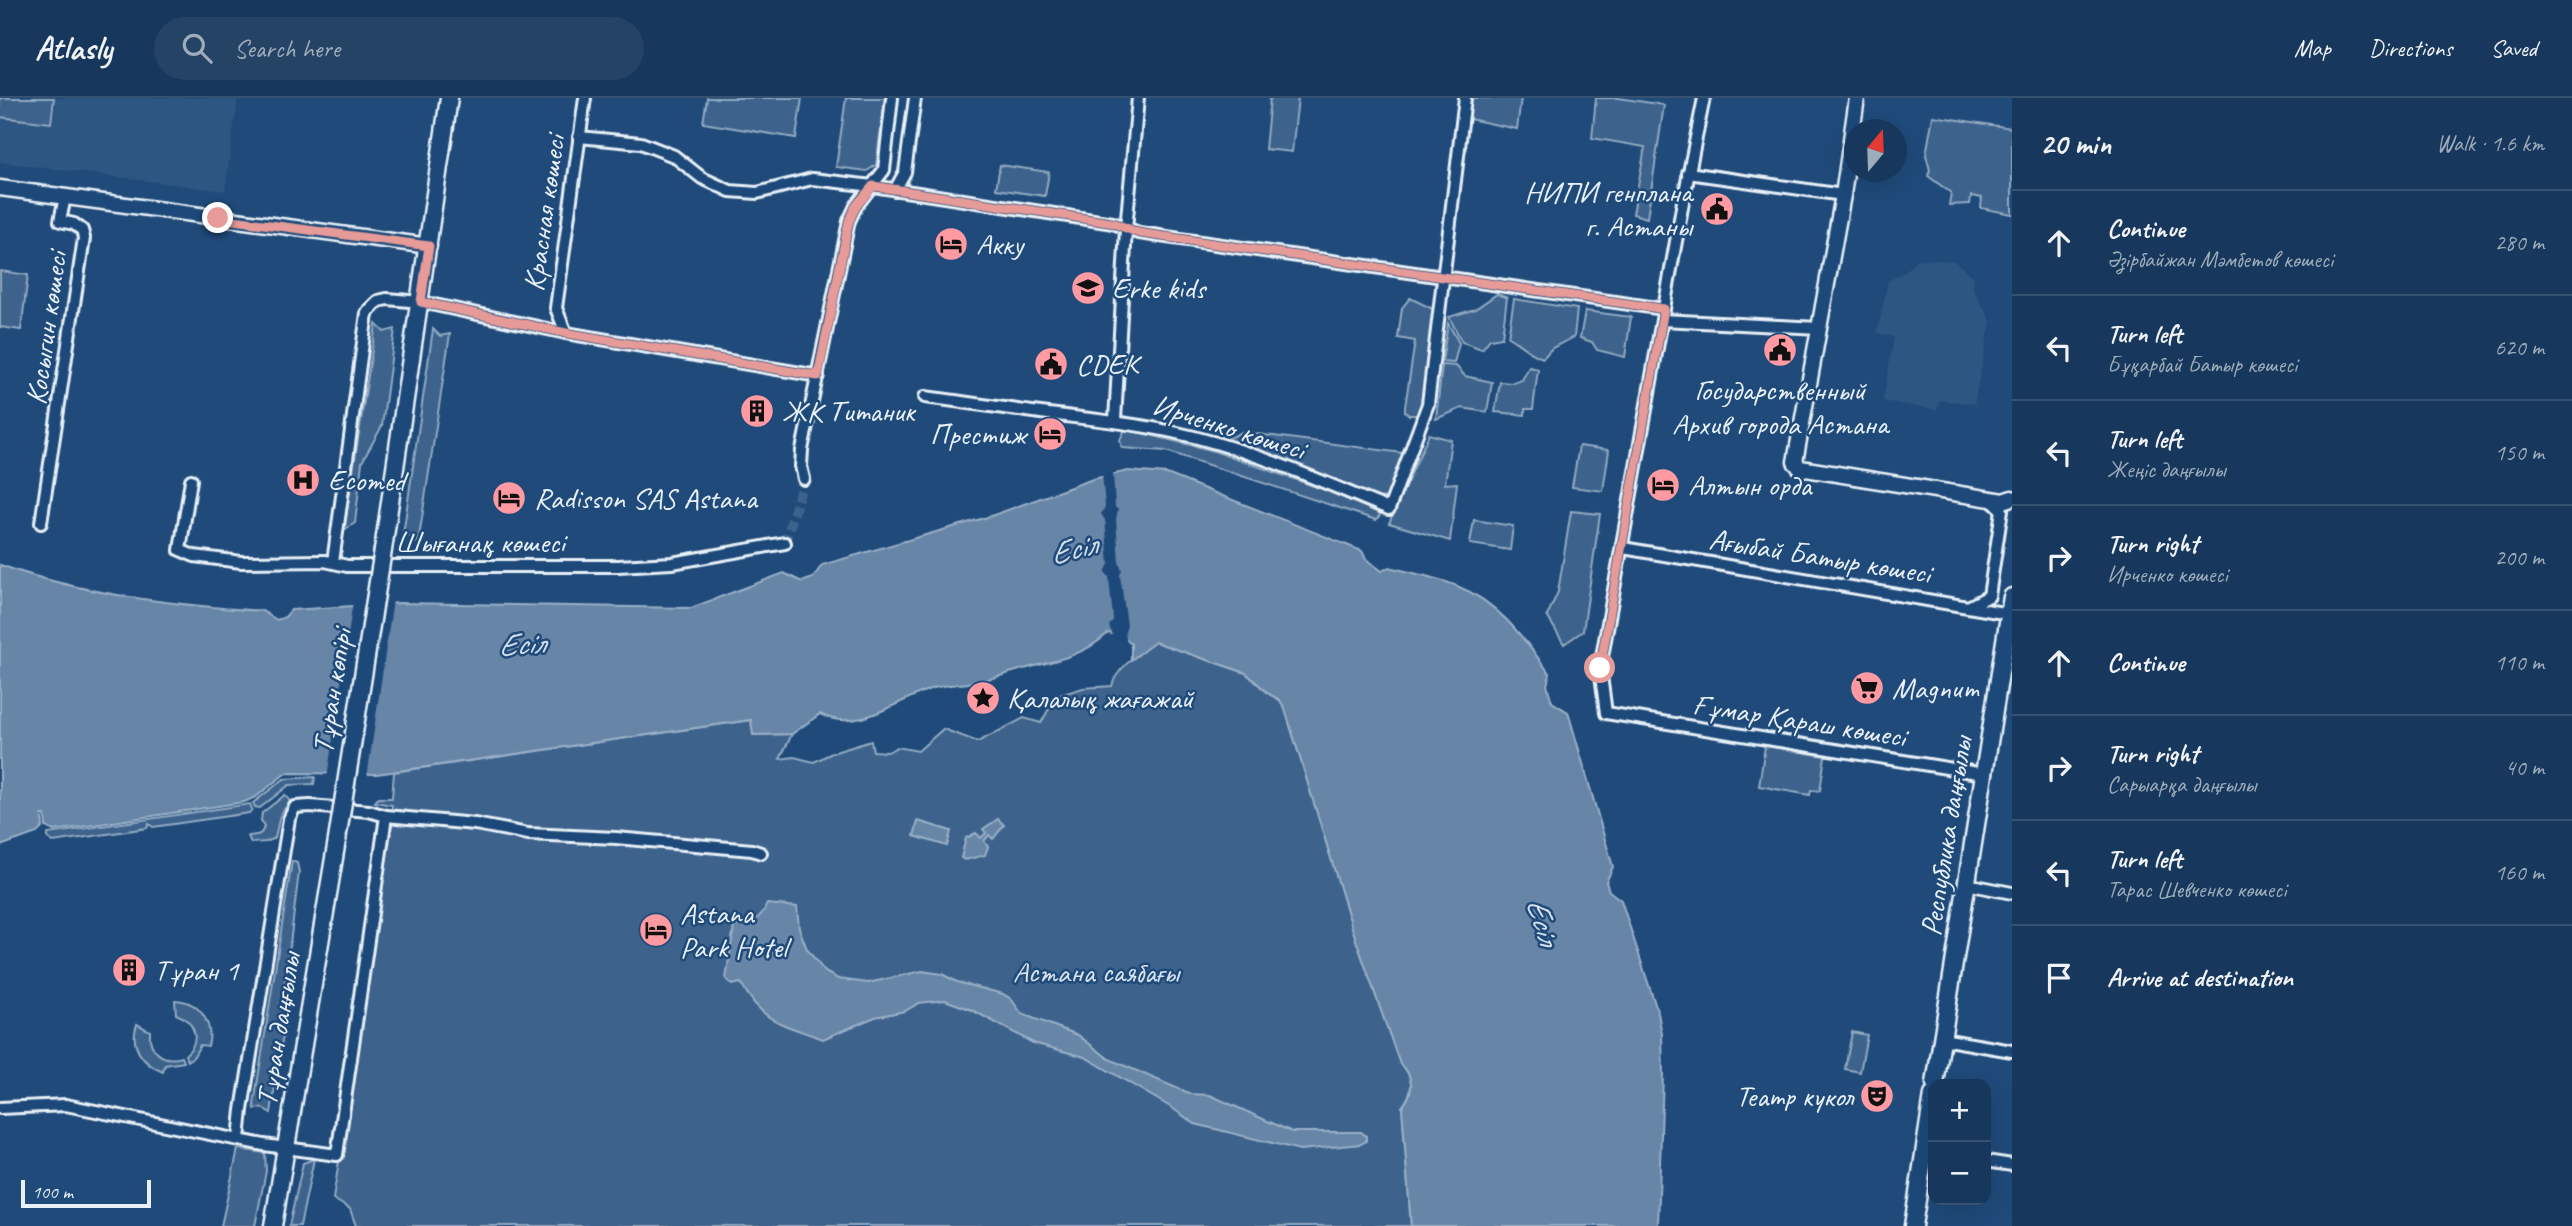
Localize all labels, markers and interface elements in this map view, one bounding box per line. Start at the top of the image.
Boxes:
search box [154,17,644,80]
text: Atlasly [35,27,112,69]
icon: search [178,29,216,67]
text: Search here [234,32,340,65]
text: Map [2294,33,2331,63]
text: Directions [2369,33,2452,63]
text: Saved [2490,33,2537,63]
north arrow [1844,119,1907,182]
text: 20 min [2040,125,2111,163]
street label: Красная көшесі [514,129,574,294]
text: Walk · 1.6 km [2436,129,2544,158]
place label: НИПИ генплана г. Астаны [1524,173,1695,245]
public building icon: НИПИ генплана г. Астаны [1698,190,1736,228]
route end [202,202,233,233]
text: Continue [2107,212,2185,245]
icon: ahead [2040,224,2078,262]
hotel icon: Акку [932,225,970,263]
place label: Акку [976,225,1026,263]
text: 280 m [2495,228,2544,257]
text: Әзірбайжан Мәмбетов көшесі [2107,245,2333,274]
street label: Косыгин көшесі [16,246,76,407]
school or university icon: Erke kids [1069,269,1107,307]
place label: Erke kids [1112,269,1208,307]
text: Turn left [2107,317,2182,350]
icon: left [2040,329,2078,367]
public building icon: Государственный Архив города Астана [1761,331,1799,369]
text: 620 m [2495,333,2544,362]
public building icon: CDEK [1032,345,1070,383]
place label: CDEK [1076,345,1143,383]
text: Бұқарбай Батыр көшесі [2107,350,2297,379]
place label: Государственный Архив города Астана [1672,371,1891,443]
street label: Ирченко көшесі [1148,386,1313,469]
building icon: ЖК Титаник [738,392,776,430]
place label: ЖК Титаник [782,392,917,430]
place label: Престиж [930,415,1029,453]
hotel icon: Престиж [1031,415,1069,453]
text: Turn left [2107,422,2182,455]
icon: left [2040,434,2078,472]
text: 150 m [2495,438,2544,467]
text: Жеңіс даңғылы [2107,455,2226,484]
hospital icon: Ecomed [284,461,322,499]
place label: Ecomed [328,461,409,499]
hotel icon: Алтын орда [1644,466,1682,504]
place label: Алтын орда [1688,466,1813,504]
hotel icon: Radisson SAS Astana [490,479,528,517]
place label: Radisson SAS Astana [534,479,759,517]
street label: Ағыбай Батыр көшесі [1706,520,1937,593]
water label: Есіл [1046,522,1105,574]
street label: Шығанақ көшесі [395,523,568,561]
text: Turn right [2107,527,2198,560]
icon: right [2040,539,2078,577]
text: 200 m [2495,543,2544,572]
text: Ирченко көшесі [2107,560,2228,589]
water label: Есіл [497,622,550,666]
street label: Тұран көпірі [303,623,361,756]
icon: ahead [2040,644,2078,682]
text: Continue [2107,646,2185,679]
text: 110 m [2495,648,2544,677]
route start [1584,652,1615,683]
supermarket icon: Magnum [1848,669,1886,707]
place label: Magnum [1892,669,1980,707]
place icon: Қалалық жағажай [964,679,1002,717]
place label: Қалалық жағажай [1007,679,1195,717]
street label: Ғұмар Қараш көшесі [1689,684,1912,756]
street label: Республика даңғылы [1911,731,1981,938]
text: Turn right [2107,737,2198,770]
icon: right [2040,749,2078,787]
text: 40 m [2505,753,2544,782]
text: Сарыарқа даңғылы [2107,770,2256,799]
text: Turn left [2107,842,2182,875]
icon: left [2040,854,2078,892]
text: 160 m [2495,858,2544,887]
text: Тарас Шевченко көшесі [2107,875,2286,904]
water label: Есіл [1517,893,1571,954]
place label: Astana Park Hotel [680,894,792,966]
hotel icon: Astana Park Hotel [637,911,675,949]
street label: Тұран даңғылы [247,947,309,1108]
building icon: Тұран 1 [110,951,148,989]
place label: Тұран 1 [154,951,240,989]
park label: Астана саябағы [1013,953,1181,991]
icon: arrive [2040,959,2078,997]
text: Arrive at destination [2107,961,2293,994]
place label: Театр кукол [1736,1077,1855,1115]
theatre icon: Театр кукол [1858,1077,1896,1115]
map controls [1928,1079,1991,1205]
button: + [1928,1079,1991,1142]
button: − [1928,1142,1991,1205]
scale bar [21,1177,150,1209]
text: 100 m [32,1180,73,1204]

